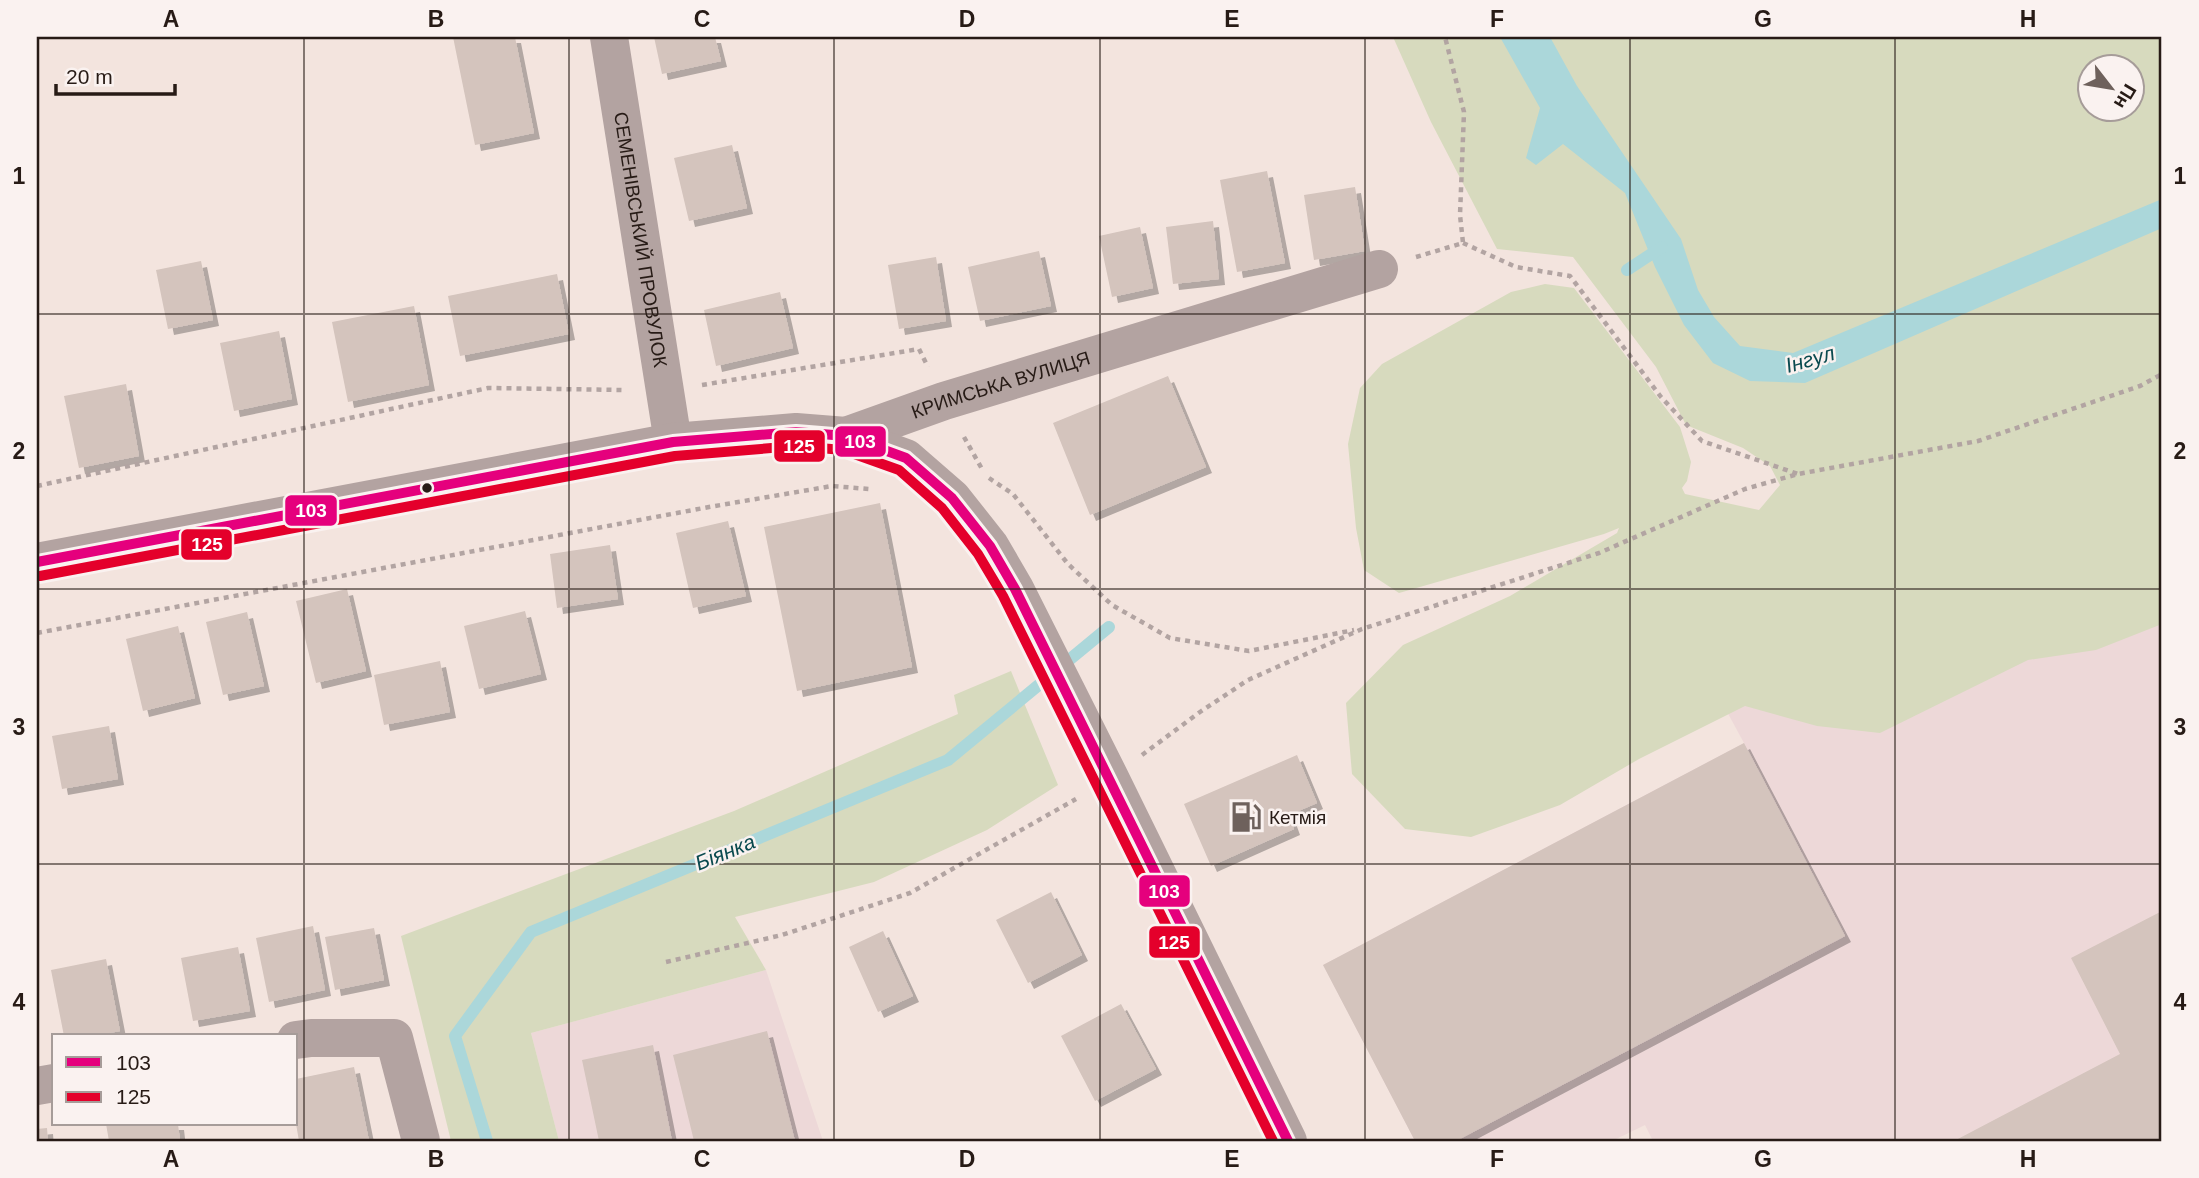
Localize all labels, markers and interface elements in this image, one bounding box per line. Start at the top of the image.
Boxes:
text: A [163,6,179,32]
text: B [428,6,444,32]
text: C [694,6,710,32]
text: D [959,6,975,32]
text: E [1224,6,1240,32]
text: F [1490,6,1504,32]
text: G [1754,6,1772,32]
text: H [2020,6,2036,32]
scale bar [56,52,175,96]
north arrow [2076,52,2146,122]
text: 20 m [66,65,113,88]
text: Пн [2110,80,2141,113]
street label: СЕМЕНІВСЬКИЙ ПРОВУЛОК [610,110,672,369]
text: 1 [13,163,26,189]
text: 1 [2174,163,2187,189]
water label: Інгул [1783,341,1837,377]
street label: КРИМСЬКА ВУЛИЦЯ [908,347,1092,422]
line badge: 103 [834,425,887,458]
line badge: 125 [773,429,826,463]
text: 103 [844,431,876,452]
text: 125 [783,436,815,457]
text: 2 [13,438,25,464]
text: 2 [2174,438,2186,464]
unlabelled marker [420,481,434,495]
line badge: 103 [284,494,338,527]
text: 103 [295,500,327,521]
line badge: 125 [180,528,233,561]
text: 125 [191,534,223,555]
text: 3 [13,714,25,740]
text: 3 [2174,714,2186,740]
fuel station icon: Кетмія [1229,800,1263,834]
place label: Кетмія [1269,807,1326,828]
water label: Біянка [692,830,758,874]
line badge: 103 [1138,874,1191,908]
text: 103 [1148,881,1180,902]
line badge: 125 [1148,925,1201,959]
text: 125 [1158,932,1190,953]
text: 4 [13,989,26,1015]
text: 4 [2174,989,2187,1015]
legend [52,1034,298,1126]
text: 103 [116,1051,151,1074]
text: 125 [116,1085,151,1108]
text: A [163,1146,179,1172]
text: B [428,1146,444,1172]
text: C [694,1146,710,1172]
text: D [959,1146,975,1172]
text: E [1224,1146,1240,1172]
text: F [1490,1146,1504,1172]
text: G [1754,1146,1772,1172]
text: H [2020,1146,2036,1172]

